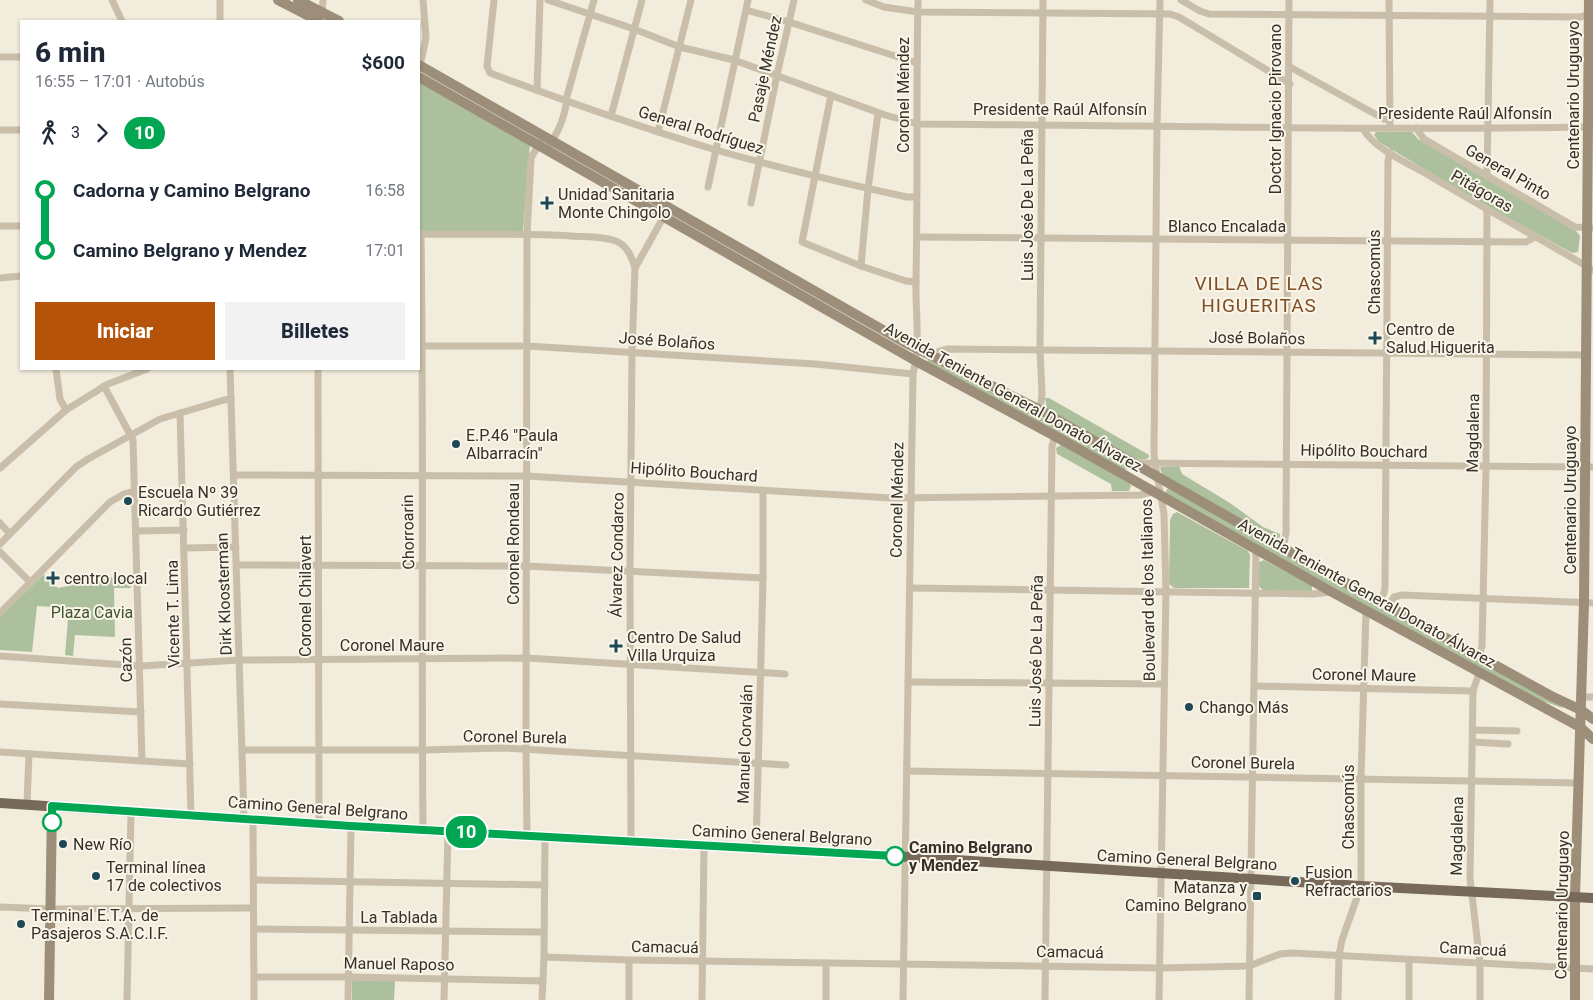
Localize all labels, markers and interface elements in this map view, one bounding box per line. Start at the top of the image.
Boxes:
street label: Pasaje Méndez [744,14,786,124]
street label: Centenario Uruguayo [1564,21,1583,169]
street label: Doctor Ignacio Pirovano [1266,24,1285,194]
text: 6 min [35,36,106,69]
street label: Coronel Méndez [894,37,913,153]
text: $600 [361,51,405,74]
text: 16:55 – 17:01 · Autobús [35,72,205,91]
street label: Presidente Raúl Alfonsín [973,100,1147,119]
street label: General Rodríguez [636,102,766,158]
street label: Presidente Raúl Alfonsín [1378,104,1552,123]
icon: walk [35,119,63,147]
icon: forward [88,119,116,147]
text: 10 [134,122,155,143]
text: 3 [71,123,80,142]
street label: Luis José De La Peña [1018,129,1037,281]
street label: General Pinto [1462,140,1554,204]
street label: Pitágoras [1448,166,1516,216]
text: Cadorna y Camino Belgrano [73,179,310,202]
text: 16:58 [365,181,405,200]
place label: Unidad Sanitaria Monte Chingolo [558,185,675,222]
marker: Unidad Sanitaria Monte Chingolo [540,196,554,210]
street label: Blanco Encalada [1168,217,1286,236]
street label: Chascomús [1365,230,1384,314]
text: Camino Belgrano y Mendez [73,239,307,262]
text: 17:01 [365,241,405,260]
district label: VILLA DE LAS HIGUERITAS [1194,272,1324,317]
button: Iniciar [35,302,215,360]
button: Billetes [225,302,405,360]
street label: Avenida Teniente General Donato Álvarez [881,318,1145,476]
place label: Centro de Salud Higuerita [1386,320,1495,357]
street label: José Bolaños [618,328,716,354]
street label: José Bolaños [1209,328,1305,348]
marker: Centro de Salud Higuerita [1368,331,1382,345]
street label: Magdalena [1463,393,1483,473]
place label: E.P.46 "Paula Albarracín" [466,426,558,463]
street label: Centenario Uruguayo [1561,426,1580,574]
marker: E.P.46 "Paula Albarracín" [450,438,462,450]
street label: Hipólito Bouchard [1300,440,1428,462]
street label: Coronel Méndez [886,442,908,558]
street label: Hipólito Bouchard [630,458,758,486]
place label: Escuela Nº 39 Ricardo Gutiérrez [138,483,261,520]
street label: Coronel Rondeau [504,483,523,605]
street label: Álvarez Condarco [606,492,628,618]
street label: Chorroarin [398,494,418,570]
marker: Escuela Nº 39 Ricardo Gutiérrez [122,495,134,507]
street label: Boulevard de los Italianos [1137,499,1159,681]
street label: Avenida Teniente General Donato Álvarez [1235,514,1499,672]
street label: Dirk Kloosterman [212,532,236,656]
street label: Coronel Chilavert [296,535,315,657]
street label: Vicente T. Lima [163,560,183,668]
place label: centro local [64,569,147,588]
marker: centro local [46,571,60,585]
street label: Luis José De La Peña [1025,575,1047,727]
park label: Plaza Cavia [51,603,133,622]
place label: Centro De Salud Villa Urquiza [627,628,741,665]
street label: Coronel Maure [340,636,444,655]
street label: Cazón [116,637,136,683]
marker: Centro De Salud Villa Urquiza [609,639,623,653]
street label: Coronel Maure [1312,665,1416,685]
street label: Manuel Corvalán [733,684,757,804]
place label: Chango Más [1199,698,1289,717]
marker: Chango Más [1183,701,1195,713]
street label: Coronel Burela [463,727,567,747]
street label: Coronel Burela [1191,753,1295,773]
street label: Chascomús [1339,765,1358,849]
street label: Camino General Belgrano [227,792,409,824]
street label: Magdalena [1447,796,1467,876]
unlabelled marker [42,812,62,832]
line badge: 10 [444,816,488,848]
text: 10 [456,821,476,842]
street label: Camino General Belgrano [691,821,873,849]
street label: Centenario Uruguayo [1551,830,1573,980]
place label: New Río [73,835,132,854]
marker: New Río [57,838,69,850]
place label: Camino Belgrano y Mendez [909,838,1033,875]
marker: Camino Belgrano y Mendez [885,846,905,866]
street label: Camino General Belgrano [1096,846,1278,874]
place label: Terminal línea 17 de colectivos [106,858,222,895]
place label: Fusion Refractarios [1305,863,1392,900]
marker: Terminal línea 17 de colectivos [90,870,102,882]
marker: Fusion Refractarios [1289,875,1301,887]
place label: Matanza y Camino Belgrano [1125,878,1247,915]
marker: Matanza y Camino Belgrano [1251,890,1263,902]
place label: Terminal E.T.A. de Pasajeros S.A.C.I.F. [31,906,168,943]
street label: La Tablada [360,908,438,927]
marker: Terminal E.T.A. de Pasajeros S.A.C.I.F. [15,918,27,930]
street label: Camacuá [631,937,699,957]
street label: Camacuá [1439,938,1507,960]
street label: Camacuá [1036,942,1104,962]
street label: Manuel Raposo [343,954,455,974]

